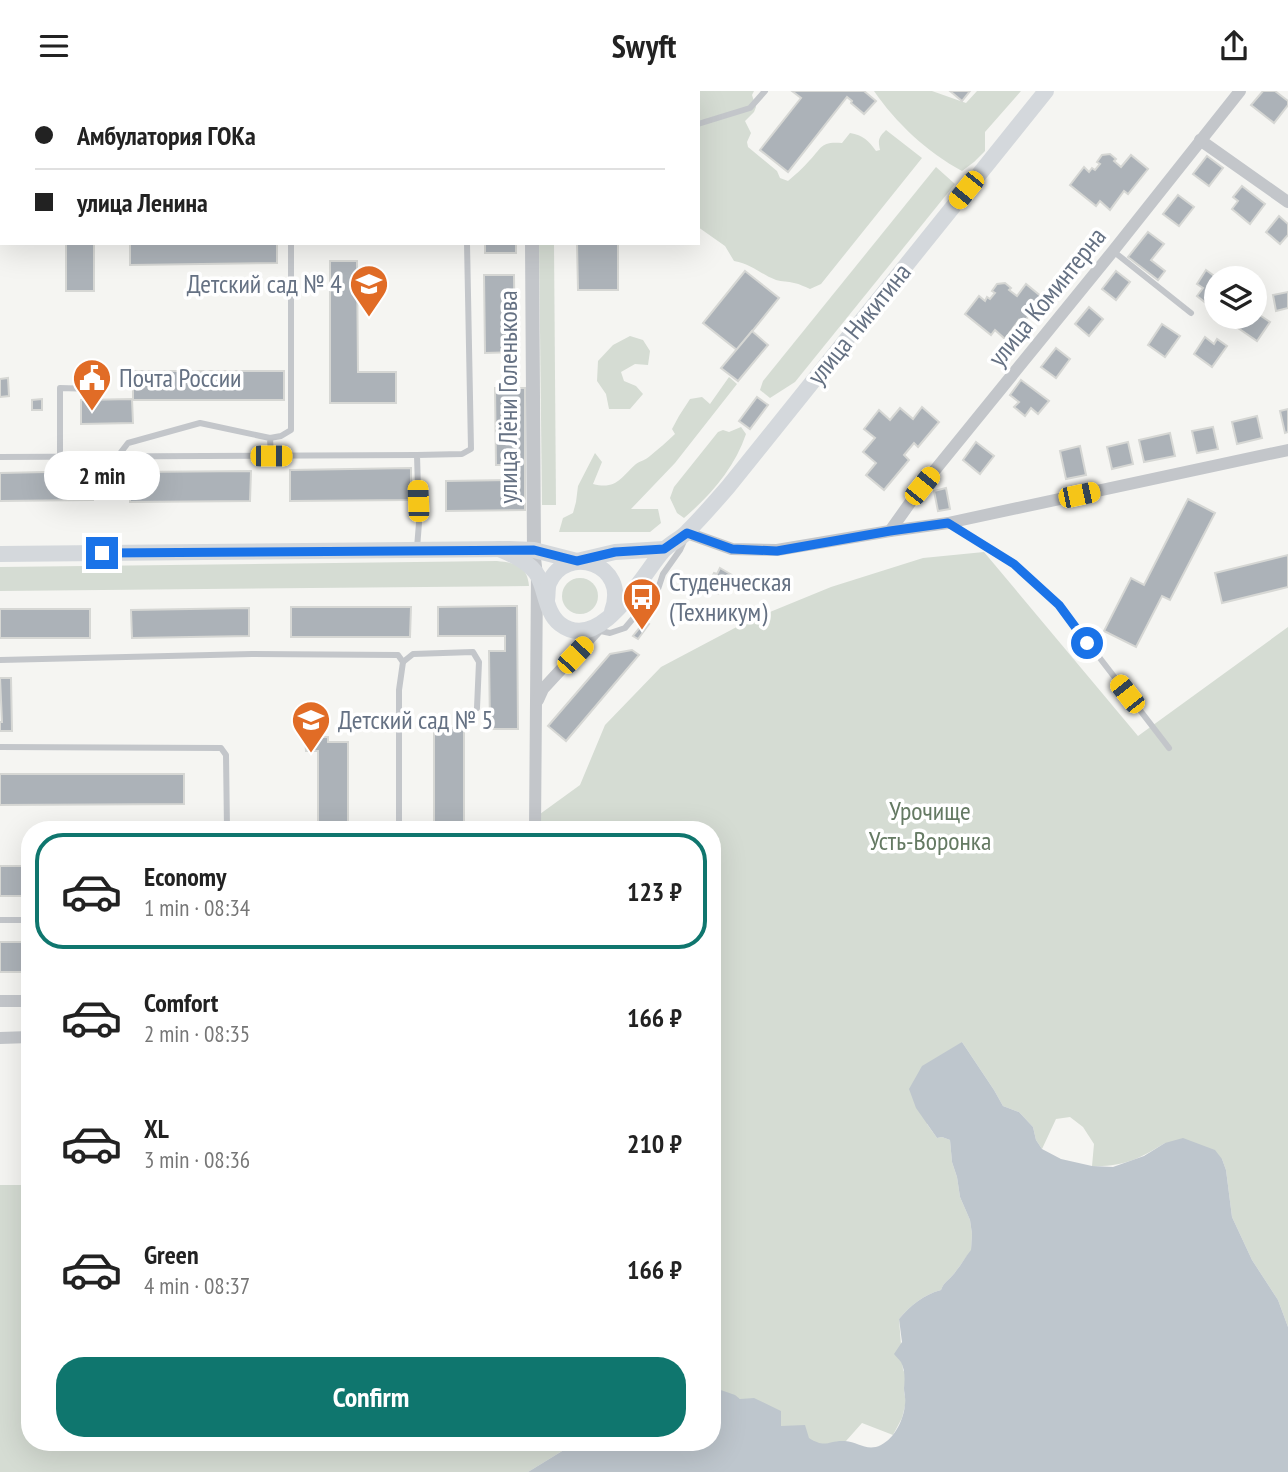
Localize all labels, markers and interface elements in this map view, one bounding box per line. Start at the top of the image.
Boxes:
text: Swyft [612,25,676,67]
icon: menu [35,27,73,65]
icon: share [1215,27,1253,65]
text: Амбулатория ГОКа [77,119,256,152]
car [945,167,988,213]
text: улица Ленина [77,186,208,219]
street label: улица Коминтерна [980,220,1113,373]
street label: улица Никитина [800,256,918,391]
school or university icon: Детский сад № 4 [348,263,390,318]
map controls [1204,266,1267,329]
button: layers [1204,266,1267,329]
place label: Детский сад № 4 [187,267,342,300]
street label: улица Лёни Голенькова [491,290,524,504]
public building icon: Почта России [71,357,113,412]
place label: Почта России [119,361,242,394]
car [251,446,293,467]
callout: 2 min [44,451,160,501]
text: 2 min [79,461,125,490]
car [901,463,944,509]
car [407,480,430,522]
car [1057,480,1102,510]
route end [86,537,118,569]
place label: Студенческая (Техникум) [669,565,791,628]
bus stop icon: Студенческая (Техникум) [621,576,663,631]
route start [1071,627,1103,659]
car [553,632,598,678]
car [1106,671,1149,717]
school or university icon: Детский сад № 5 [290,699,332,754]
place label: Детский сад № 5 [338,703,493,736]
park label: Урочище Усть-Воронка [869,794,991,857]
icon: car [60,860,123,923]
text: Economy [144,860,226,893]
text: 123 ₽ [627,875,682,908]
text: 1 min · 08:34 [144,893,250,922]
icon: car [60,986,123,1049]
text: Comfort [144,986,218,1019]
text: 166 ₽ [627,1001,682,1034]
text: 2 min · 08:35 [144,1019,250,1048]
icon: car [60,1112,123,1175]
text: XL [144,1112,169,1145]
text: 210 ₽ [627,1127,682,1160]
text: 3 min · 08:36 [144,1145,250,1174]
icon: car [60,1238,123,1301]
text: Green [144,1238,199,1271]
text: 166 ₽ [627,1253,682,1286]
text: 4 min · 08:37 [144,1271,250,1300]
button: Confirm [56,1357,686,1437]

